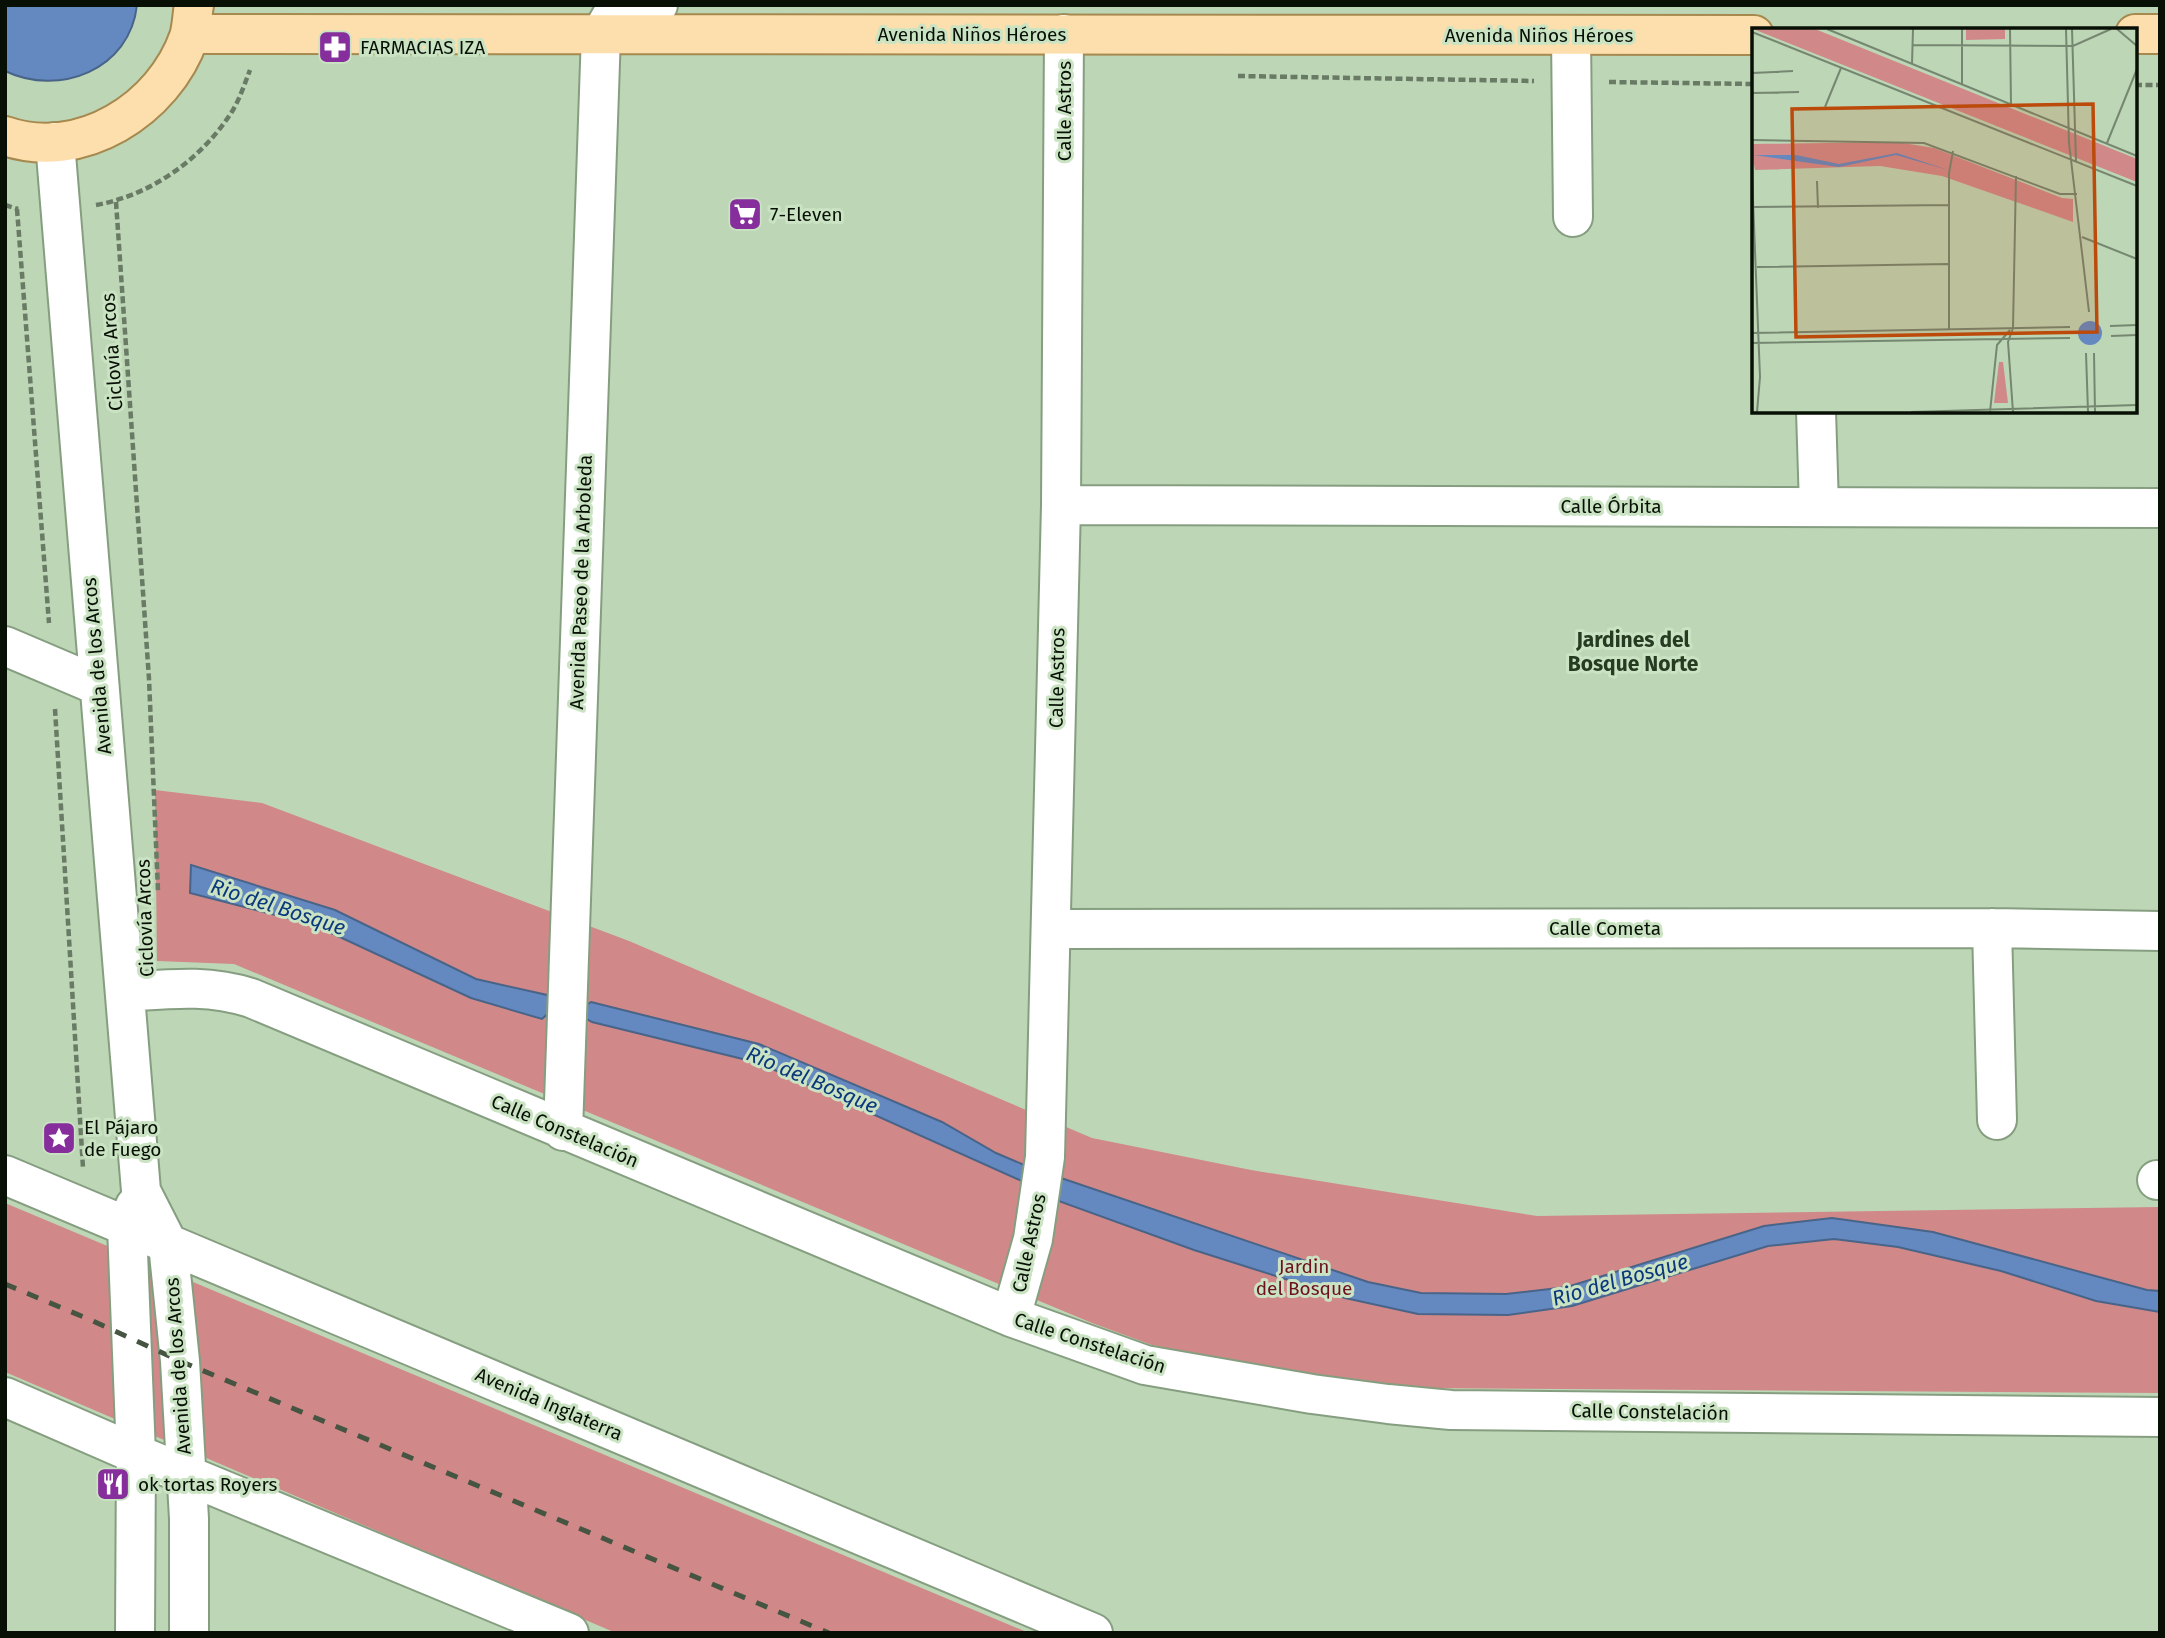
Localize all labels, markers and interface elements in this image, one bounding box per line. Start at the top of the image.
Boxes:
street label: Avenida Niños Héroes [878,23,1066,46]
street label: Avenida Niños Héroes [1445,24,1633,47]
pharmacy icon: FARMACIAS IZA [316,28,354,66]
inset map [1752,28,2137,413]
place label: FARMACIAS IZA [360,36,485,59]
street label: Calle Astros [1053,61,1076,161]
supermarket icon: 7-Eleven [726,195,764,233]
place label: 7-Eleven [770,203,843,226]
street label: Ciclovía Arcos [96,292,128,412]
street label: Avenida Paseo de la Arboleda [565,454,597,710]
street label: Calle Órbita [1560,495,1662,518]
street label: Avenida de los Arcos [78,577,116,755]
street label: Calle Astros [1045,627,1069,728]
district label: Jardines del Bosque Norte [1568,627,1699,677]
street label: Ciclovía Arcos [131,859,159,977]
water label: Rio del Bosque [207,873,349,941]
street label: Calle Cometa [1549,917,1661,940]
water label: Rio del Bosque [742,1041,882,1119]
street label: Calle Constelación [488,1090,642,1172]
place label: El Pájaro de Fuego [84,1116,161,1161]
place icon: El Pájaro de Fuego [40,1119,78,1157]
street label: Calle Astros [1007,1191,1051,1294]
water label: Rio del Bosque [1549,1248,1691,1312]
park label: Jardin del Bosque [1256,1255,1352,1300]
street label: Avenida de los Arcos [160,1277,196,1455]
street label: Calle Constelación [1011,1308,1169,1378]
street label: Avenida Inglaterra [472,1363,626,1445]
street label: Calle Constelación [1571,1399,1729,1425]
restaurant icon: ok tortas Royers [94,1465,132,1503]
place label: ok tortas Royers [138,1473,278,1496]

